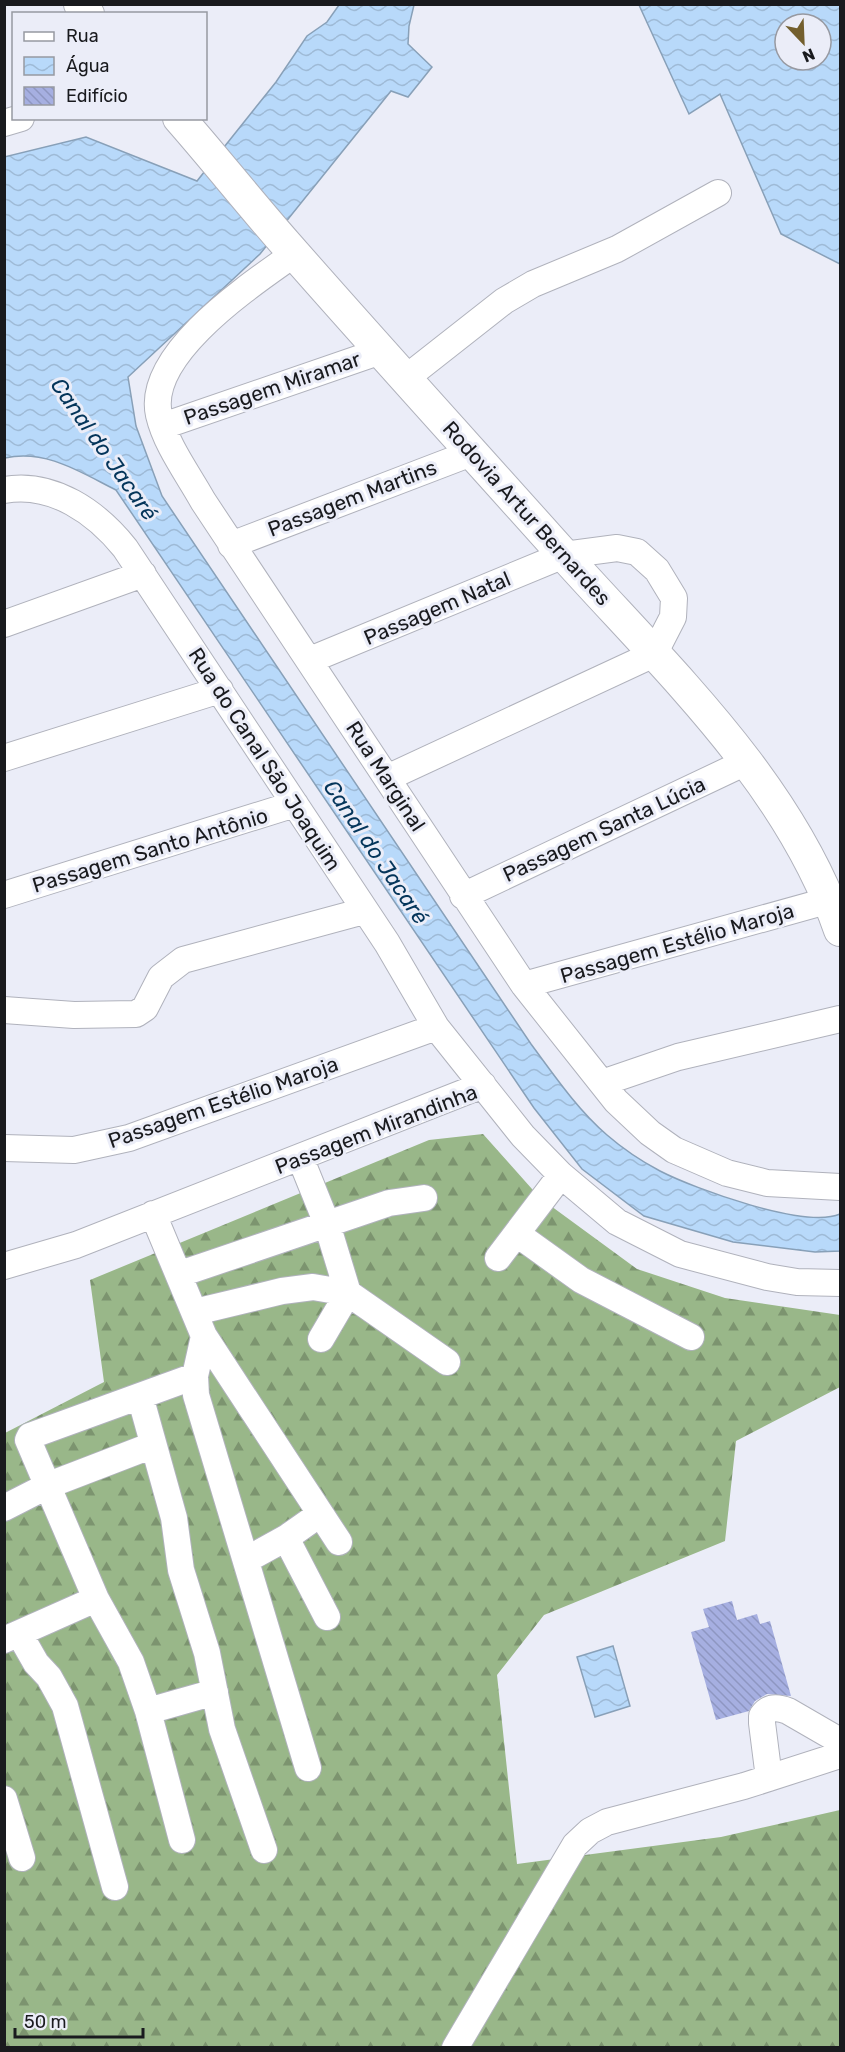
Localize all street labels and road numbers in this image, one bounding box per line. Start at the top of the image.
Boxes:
street label: Passagem Miramar [180,346,364,430]
street label: Rodovia Artur Bernardes [438,416,616,610]
street label: Passagem Martins [264,454,440,542]
street label: Passagem Natal [360,566,514,650]
street label: Rua do Canal São Joaquim [184,643,346,875]
street label: Rua Marginal [341,716,431,836]
street label: Passagem Santa Lúcia [499,771,709,887]
street label: Passagem Santo Antônio [29,802,271,898]
street label: Passagem Estélio Maroja [557,898,797,988]
street label: Passagem Estélio Maroja [105,1051,341,1153]
street label: Passagem Mirandinha [271,1079,481,1179]

